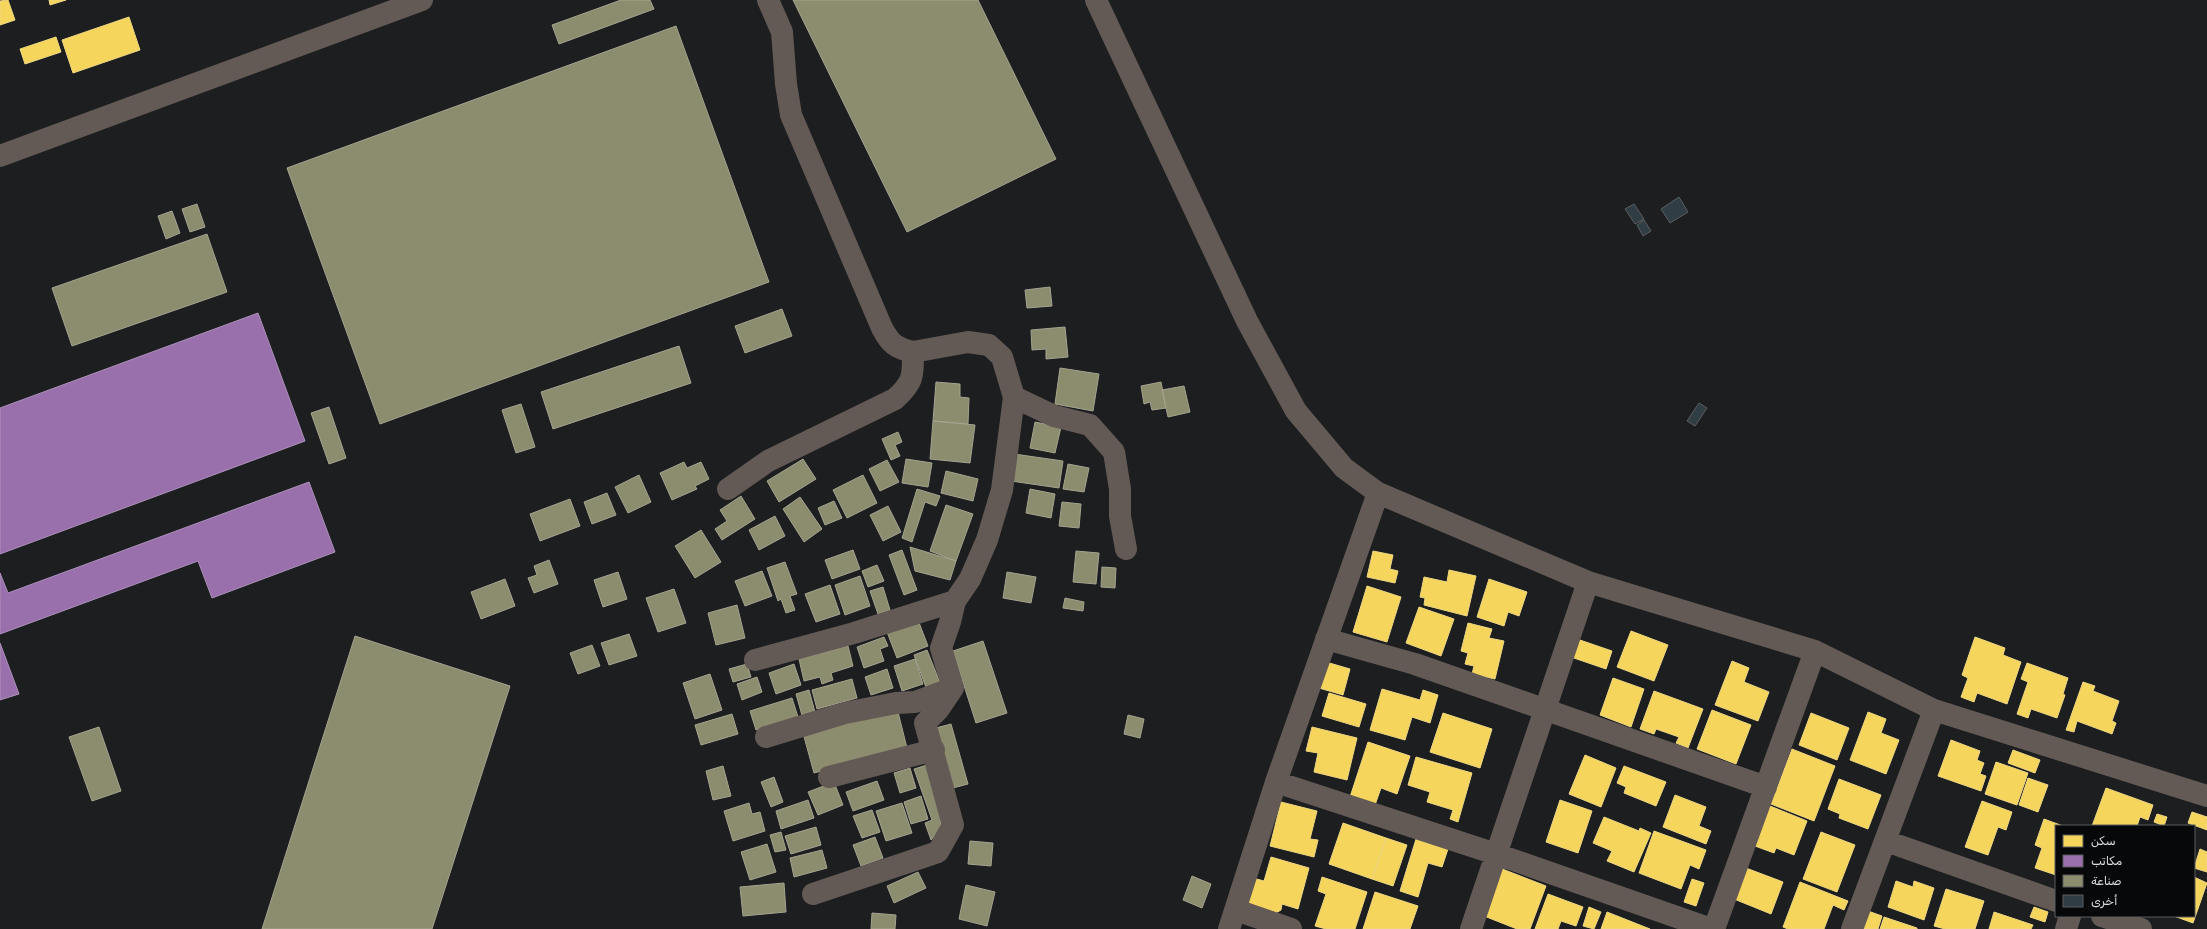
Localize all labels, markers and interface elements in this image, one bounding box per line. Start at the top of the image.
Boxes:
legend [2055,825,2195,917]
text: سكن [2091,834,2116,848]
text: مكاتب [2091,854,2123,868]
text: صناعة [2091,874,2121,888]
text: أخرى [2091,894,2117,909]

